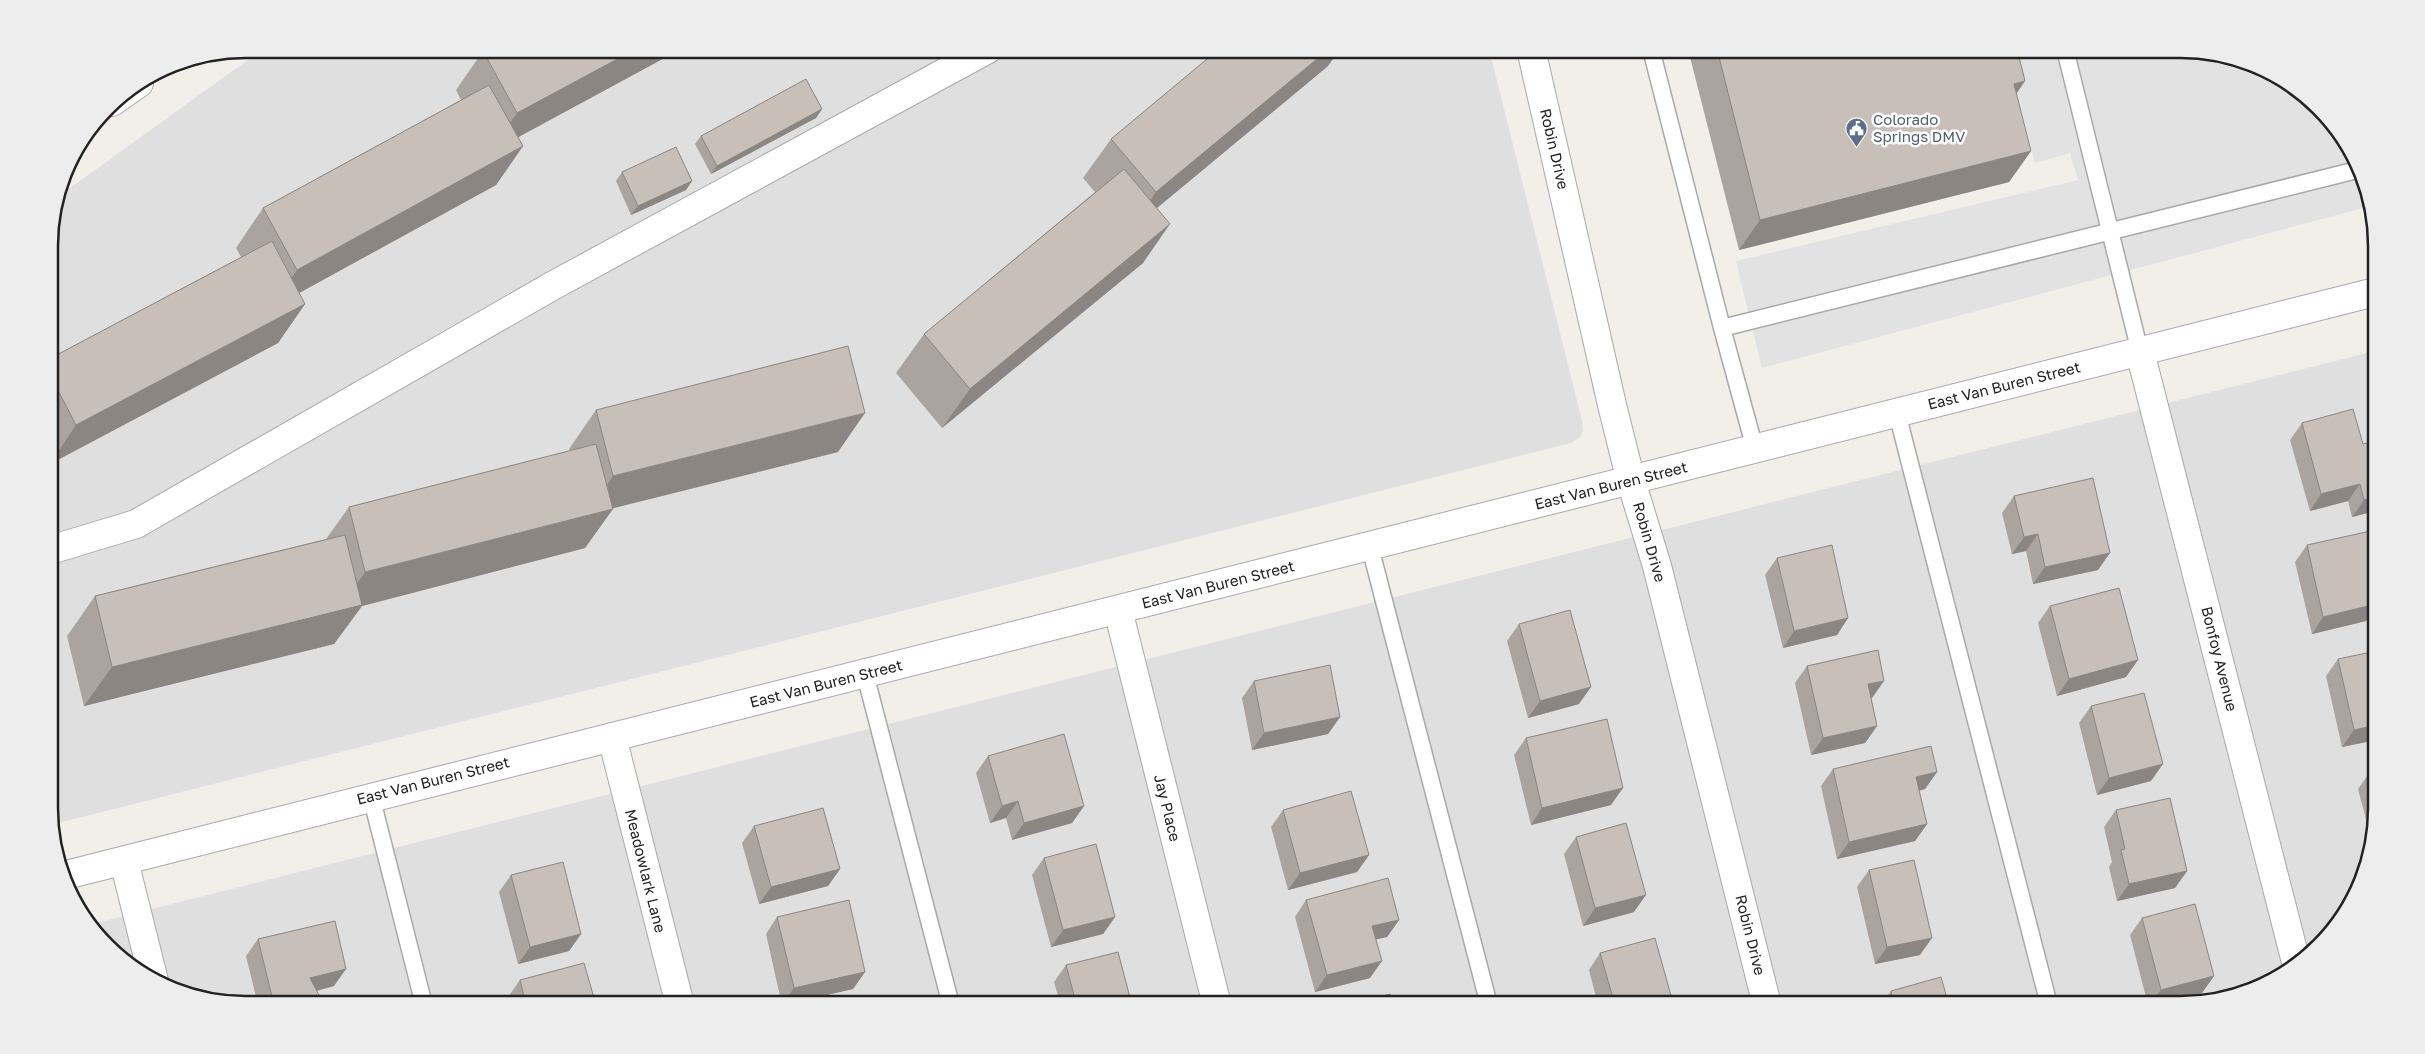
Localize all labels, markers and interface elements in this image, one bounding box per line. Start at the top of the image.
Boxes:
street label: Robin Drive [1537,107,1573,191]
place label: Colorado Springs DMV [1873,110,1965,145]
public building icon: Colorado Springs DMV [1845,117,1869,148]
street label: East Van Buren Street [1926,357,2082,413]
street label: East Van Buren Street [1533,457,1689,513]
street label: Robin Drive [1630,500,1670,584]
street label: East Van Buren Street [1140,556,1296,612]
street label: Bonfoy Avenue [2198,604,2242,713]
street label: East Van Buren Street [748,655,904,711]
street label: East Van Buren Street [355,752,511,808]
street label: Jay Place [1151,772,1185,844]
street label: Meadowlark Lane [622,807,670,935]
street label: Robin Drive [1732,893,1770,977]

